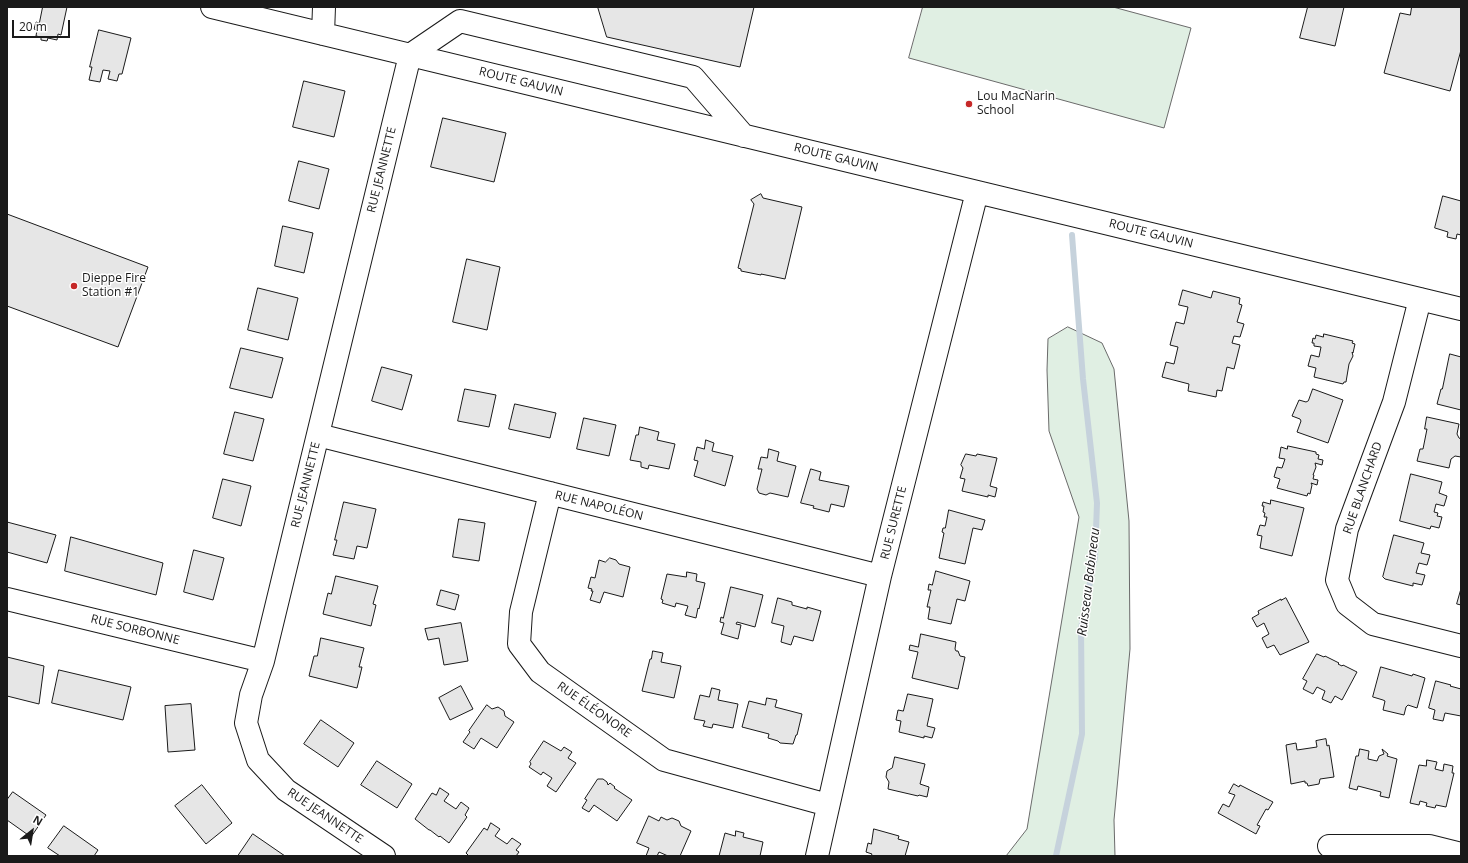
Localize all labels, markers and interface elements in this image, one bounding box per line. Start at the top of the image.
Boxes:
scale bar [14,12,72,38]
text: 20 m [19,18,47,35]
street label: ROUTE GAUVIN [477,65,565,99]
place label: Lou MacNarin School [977,90,1055,118]
marker: Lou MacNarin School [964,99,974,109]
street label: RUE JEANNETTE [364,126,400,214]
street label: ROUTE GAUVIN [792,141,880,175]
street label: ROUTE GAUVIN [1107,217,1195,251]
place label: Dieppe Fire Station #1 [82,272,146,300]
marker: Dieppe Fire Station #1 [69,281,79,291]
street label: RUE BLANCHARD [1340,440,1386,536]
street label: RUE JEANNETTE [288,441,324,529]
street label: RUE SURETTE [878,485,910,561]
street label: RUE NAPOLÉON [553,488,645,524]
water label: Ruisseau Babineau [1075,527,1103,637]
street label: RUE SORBONNE [89,612,181,648]
street label: RUE ÉLÉONORE [554,679,634,741]
street label: RUE JEANNETTE [284,785,366,847]
north arrow [12,811,52,851]
text: N [31,811,46,829]

